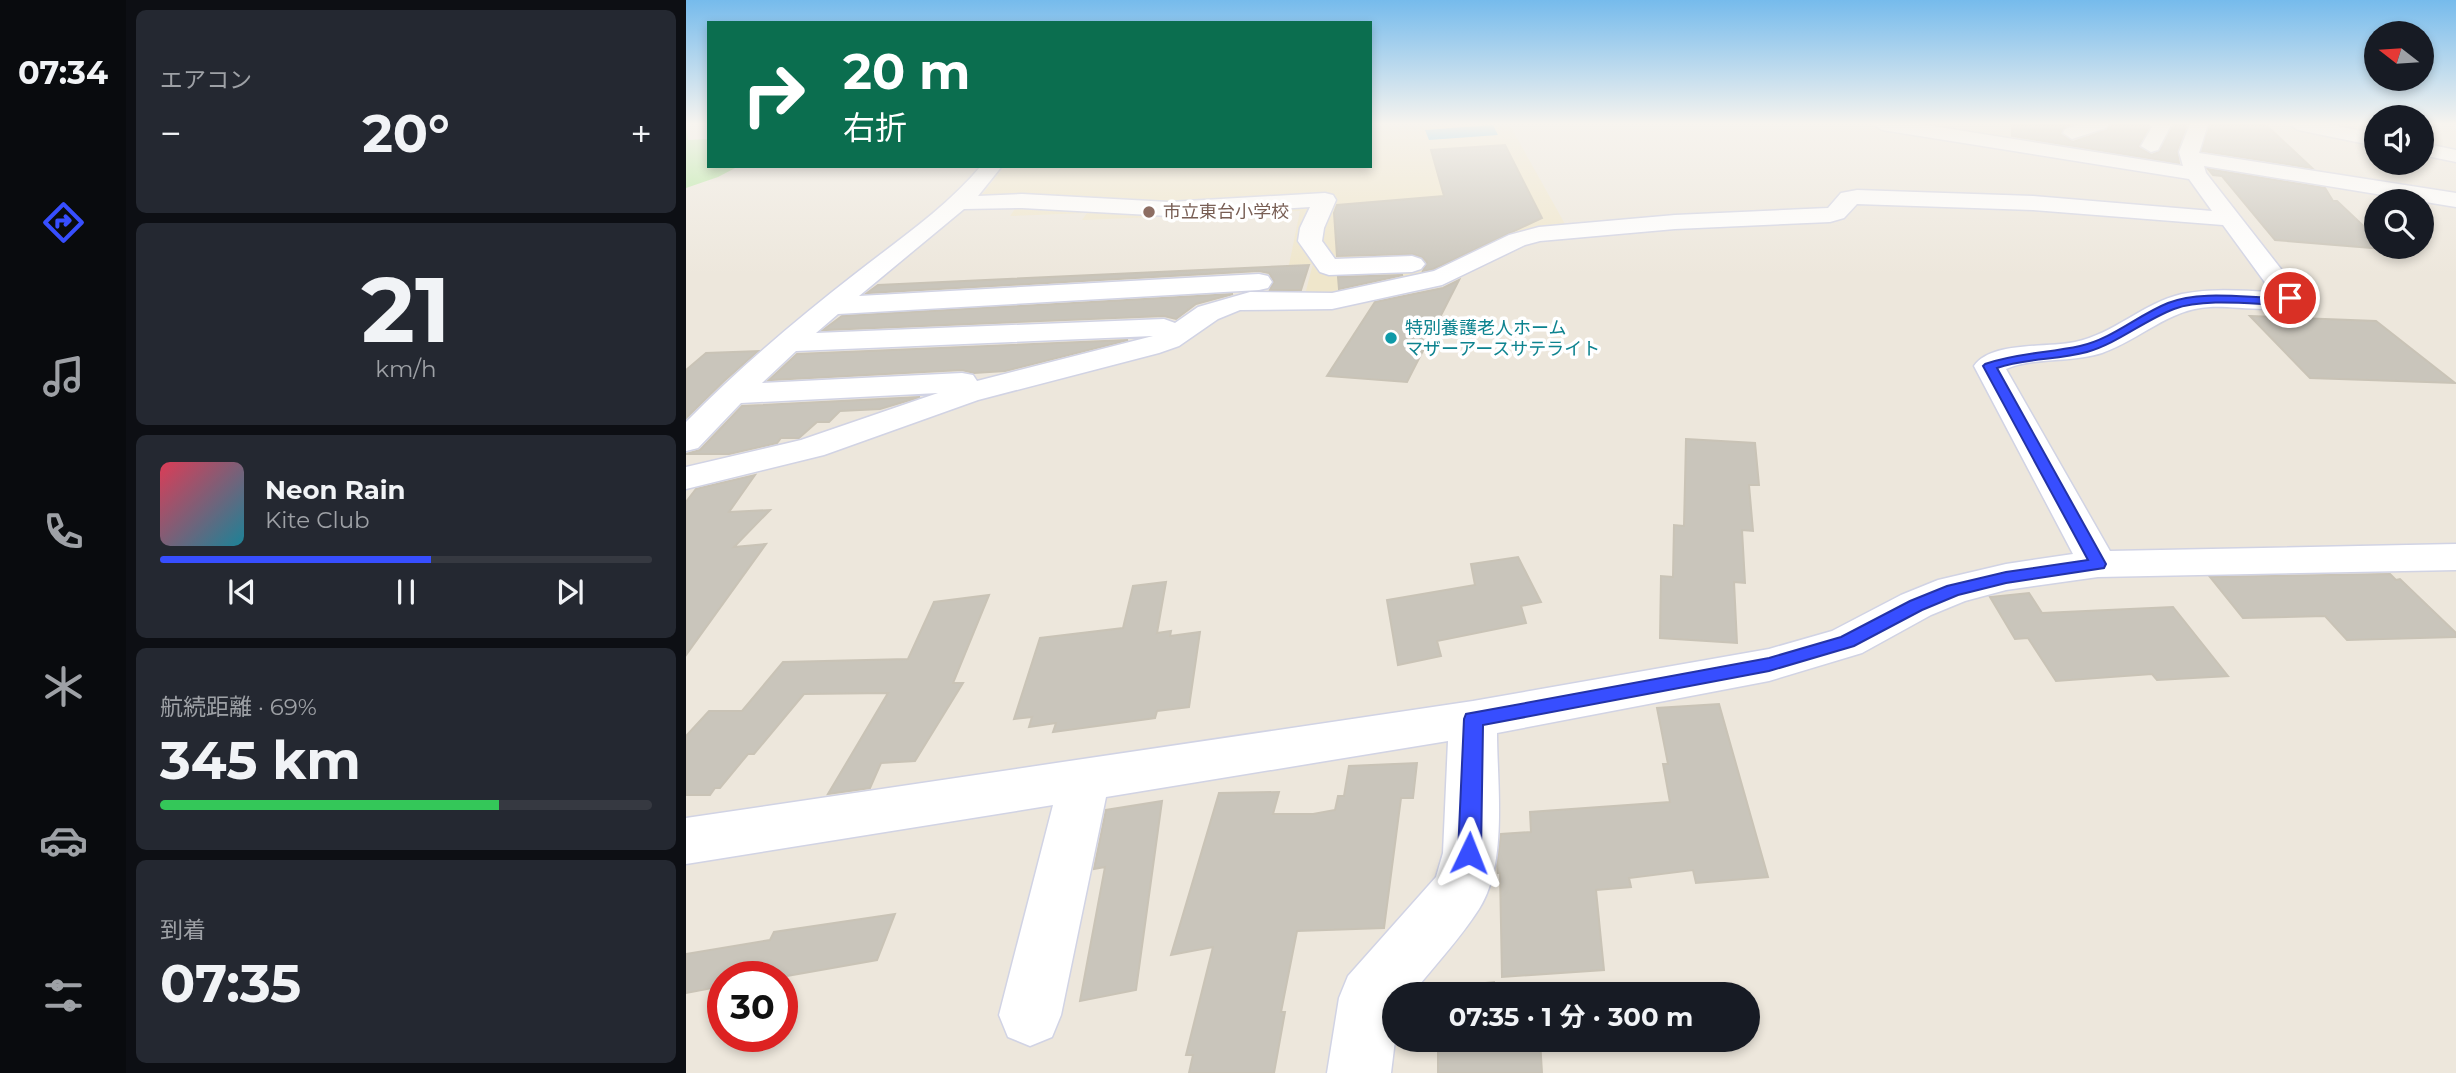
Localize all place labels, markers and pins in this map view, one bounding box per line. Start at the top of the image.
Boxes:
place label: 市立東台小学校 [1163,201,1289,223]
marker: 市立東台小学校 [1141,204,1157,220]
pin [2260,268,2320,328]
place label: 特別養護老人ホーム マザーアースサテライト [1405,317,1600,360]
marker: 特別養護老人ホーム マザーアースサテライト [1383,330,1399,346]

